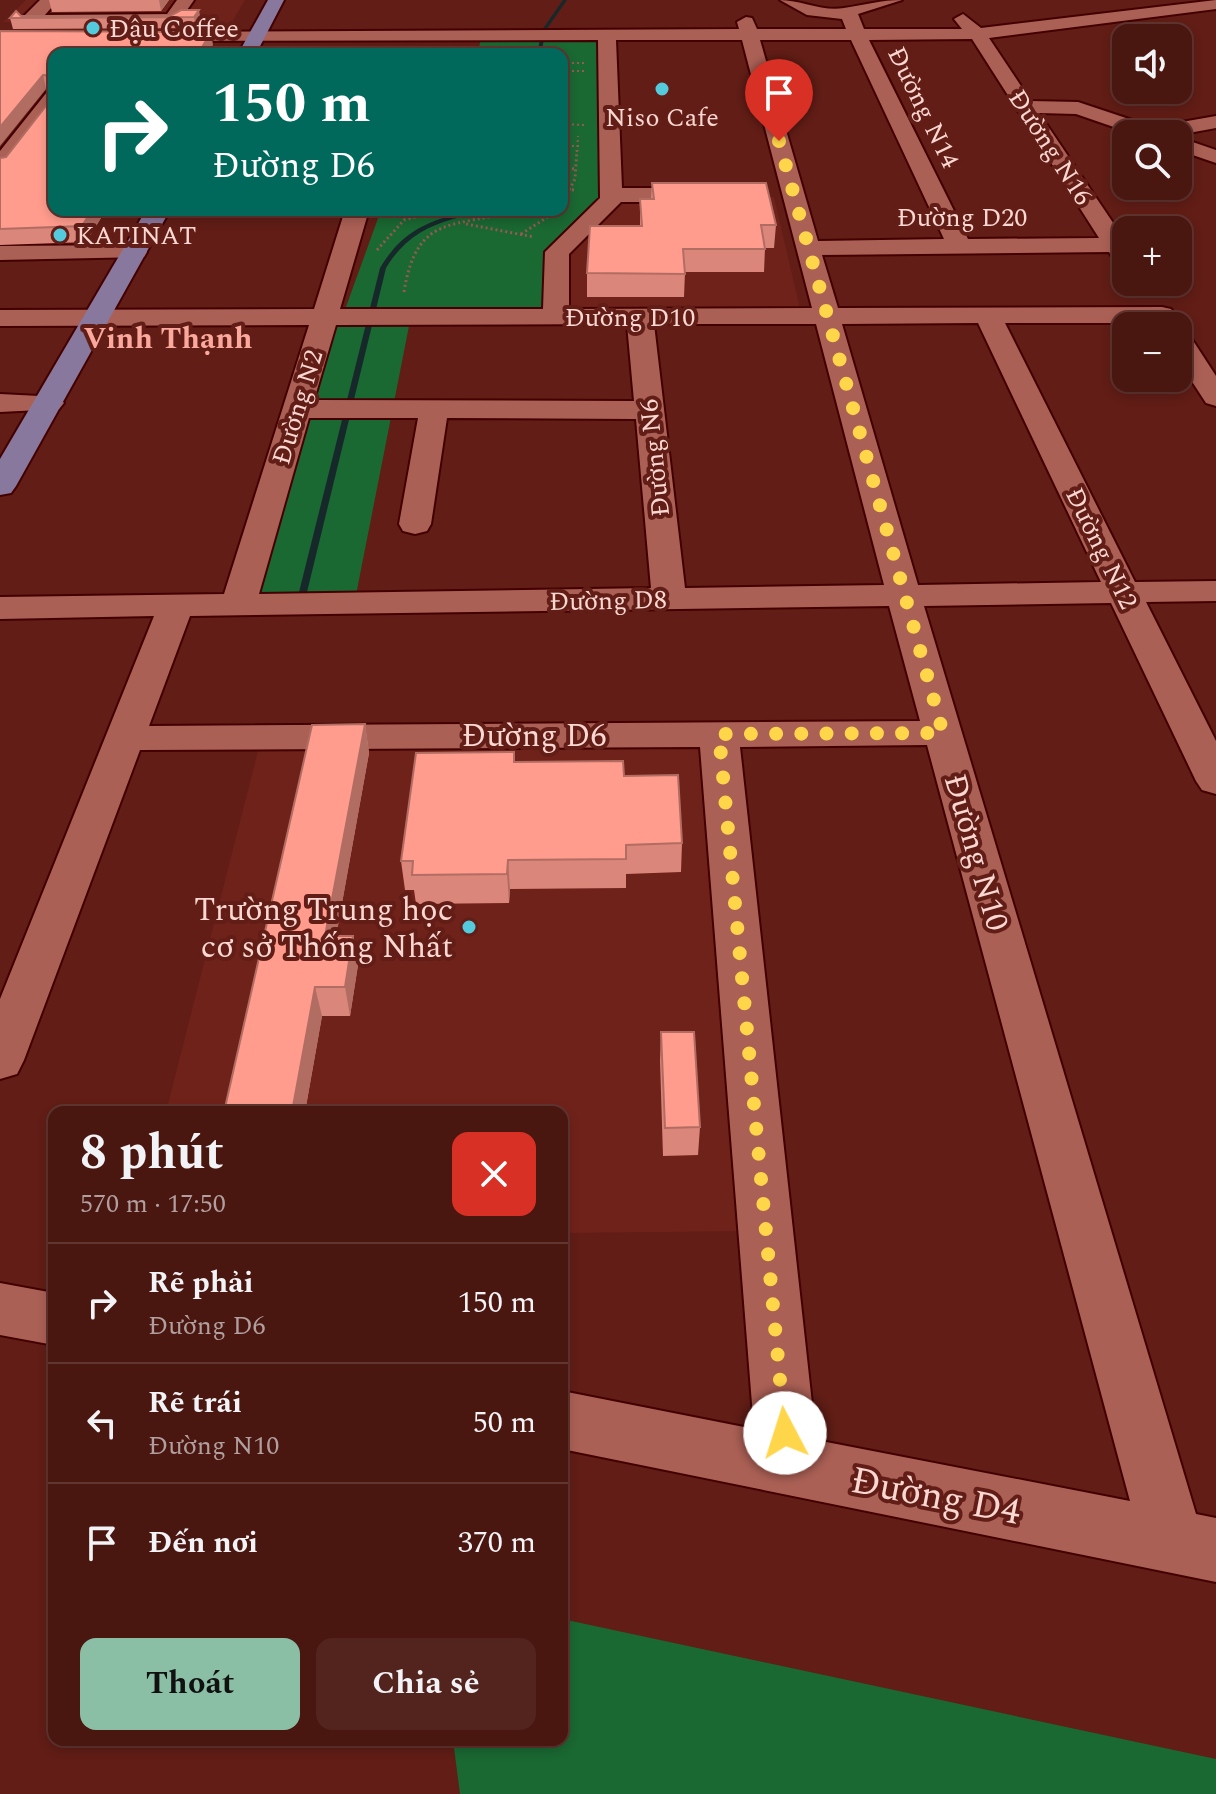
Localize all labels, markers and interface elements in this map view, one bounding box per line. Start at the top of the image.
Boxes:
place label: Đậu Coffee [109,9,239,49]
marker: Đậu Coffee [84,19,102,37]
map controls [1112,24,1192,392]
button: sound [1112,24,1192,104]
street label: Đường N14 [876,40,970,175]
pin [745,59,813,141]
text: 150 m [212,62,371,147]
icon: arrive [757,71,801,115]
icon: right [80,80,184,184]
marker: Niso Cafe [653,80,671,98]
street label: Đường N16 [998,82,1103,213]
place label: Niso Cafe [605,98,719,138]
button: search [1112,120,1192,200]
text: Đường D6 [212,139,375,194]
street label: Đường D20 [897,198,1027,238]
place label: KATINAT [76,216,197,256]
button: + [1112,216,1192,296]
marker: KATINAT [51,226,69,244]
street label: Đường D10 [565,298,695,338]
button: − [1112,312,1192,392]
district label: Vinh Thạnh [84,316,253,362]
street label: Đường N2 [262,345,334,470]
street label: Đường N6 [629,397,681,519]
street label: Đường N12 [1054,481,1148,616]
street label: Đường D8 [549,580,667,622]
street label: Đường D6 [462,712,606,761]
street label: Đường N10 [930,768,1021,937]
place label: Trường Trung học cơ sở Thống Nhất [194,886,453,972]
marker: Trường Trung học cơ sở Thống Nhất [460,918,478,936]
text: 8 phút [80,1117,224,1190]
button: close [452,1132,536,1216]
text: 570 m · 17:50 [80,1184,226,1224]
text: Rẽ phải [148,1260,254,1306]
text: 150 m [458,1280,536,1326]
icon: right [80,1281,124,1325]
text: Đường D6 [148,1306,266,1346]
text: Rẽ trái [148,1380,242,1426]
position arrow [743,1391,827,1475]
text: 50 m [473,1400,536,1446]
icon: left [80,1401,124,1445]
text: Đường N10 [148,1426,279,1466]
street label: Đường D4 [846,1452,1026,1542]
text: Đến nơi [148,1520,258,1566]
text: 370 m [458,1520,536,1566]
icon: arrive [80,1521,124,1565]
button: Thoát [80,1638,300,1730]
button: Chia sẻ [316,1638,536,1730]

